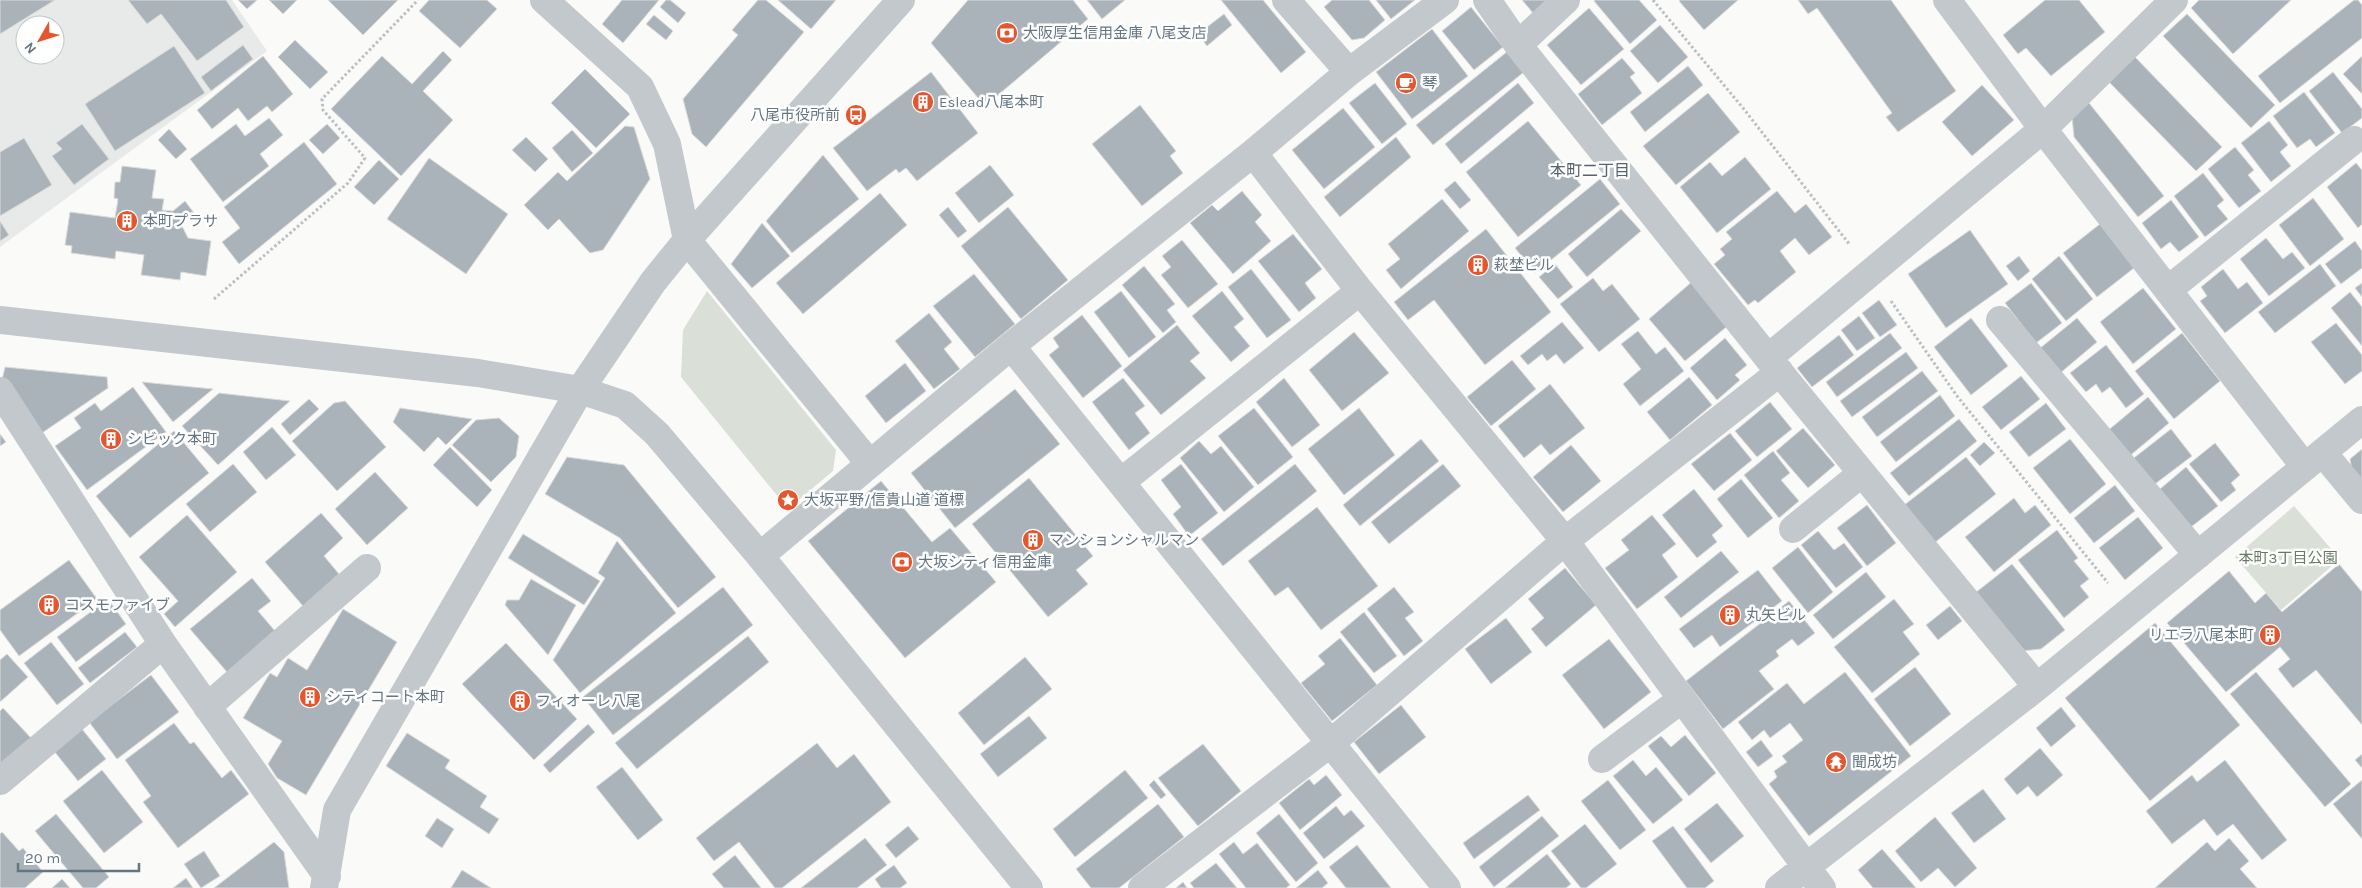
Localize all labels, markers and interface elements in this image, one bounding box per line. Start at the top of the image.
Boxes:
north arrow [15,15,65,65]
bank icon: 大阪厚生信用金庫 八尾支店 [995,21,1019,45]
place label: 大阪厚生信用金庫 八尾支店 [1023,24,1207,42]
text: N [21,39,40,57]
cafe icon: 琴 [1394,71,1418,95]
place label: 琴 [1422,74,1438,92]
building icon: Eslead八尾本町 [911,90,935,114]
place label: Eslead八尾本町 [939,93,1044,111]
bus stop icon: 八尾市役所前 [844,103,868,127]
place label: 八尾市役所前 [750,106,840,124]
district label: 本町二丁目 [1550,161,1630,180]
building icon: 本町プラサ [115,209,139,233]
place label: 本町プラサ [143,212,218,230]
building icon: 萩埜ビル [1466,253,1490,277]
place label: 萩埜ビル [1494,256,1554,274]
building icon: シビック本町 [99,427,123,451]
place label: シビック本町 [127,430,217,448]
place icon: 大坂平野/信貴山道 道標 [776,488,800,512]
place label: 大坂平野/信貴山道 道標 [804,491,964,509]
building icon: マンションシャルマン [1021,528,1045,552]
place label: マンションシャルマン [1049,531,1199,549]
park label: 本町3丁目公園 [2239,549,2337,567]
bank icon: 大坂シティ信用金庫 [890,550,914,574]
place label: 大坂シティ信用金庫 [918,553,1052,571]
building icon: コスモファイブ [37,593,61,617]
place label: コスモファイブ [65,596,170,614]
building icon: 丸矢ビル [1718,603,1742,627]
place label: 丸矢ビル [1746,606,1806,624]
building icon: リエラ八尾本町 [2258,623,2282,647]
place label: リエラ八尾本町 [2149,626,2254,644]
building icon: シティコート本町 [298,685,322,709]
place label: シティコート本町 [326,688,445,706]
building icon: フィオーレ八尾 [508,689,532,713]
place label: フィオーレ八尾 [536,692,641,710]
temple icon: 聞成坊 [1824,750,1848,774]
place label: 聞成坊 [1852,753,1897,771]
scale bar [18,840,139,872]
text: 20 m [25,849,60,867]

